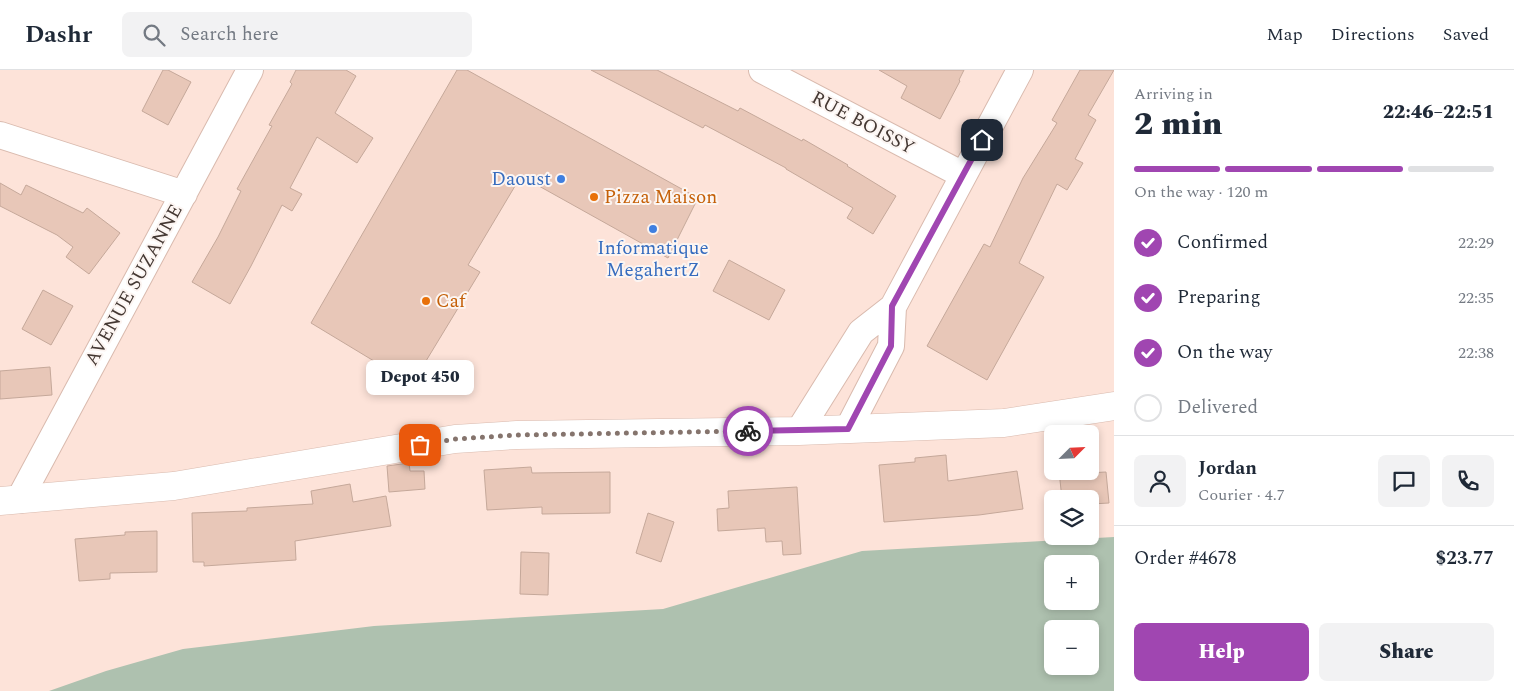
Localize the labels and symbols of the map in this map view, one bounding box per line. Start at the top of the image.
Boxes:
street label: RUE BOISSY [806,84,920,162]
pin [961,119,1003,161]
place label: Daoust [491,165,551,194]
marker: Daoust [555,173,567,185]
place label: Pizza Maison [604,183,717,212]
marker: Pizza Maison [588,191,600,203]
street label: AVENUE SUZANNE [78,199,190,371]
marker: Informatique MegahertZ [647,223,659,235]
place label: Informatique MegahertZ [597,234,709,285]
place label: Caf [436,287,467,316]
marker: Caf [420,295,432,307]
callout: Depot 450 [366,360,474,395]
courier [723,406,773,456]
pin [399,424,441,466]
north arrow [1044,425,1099,480]

